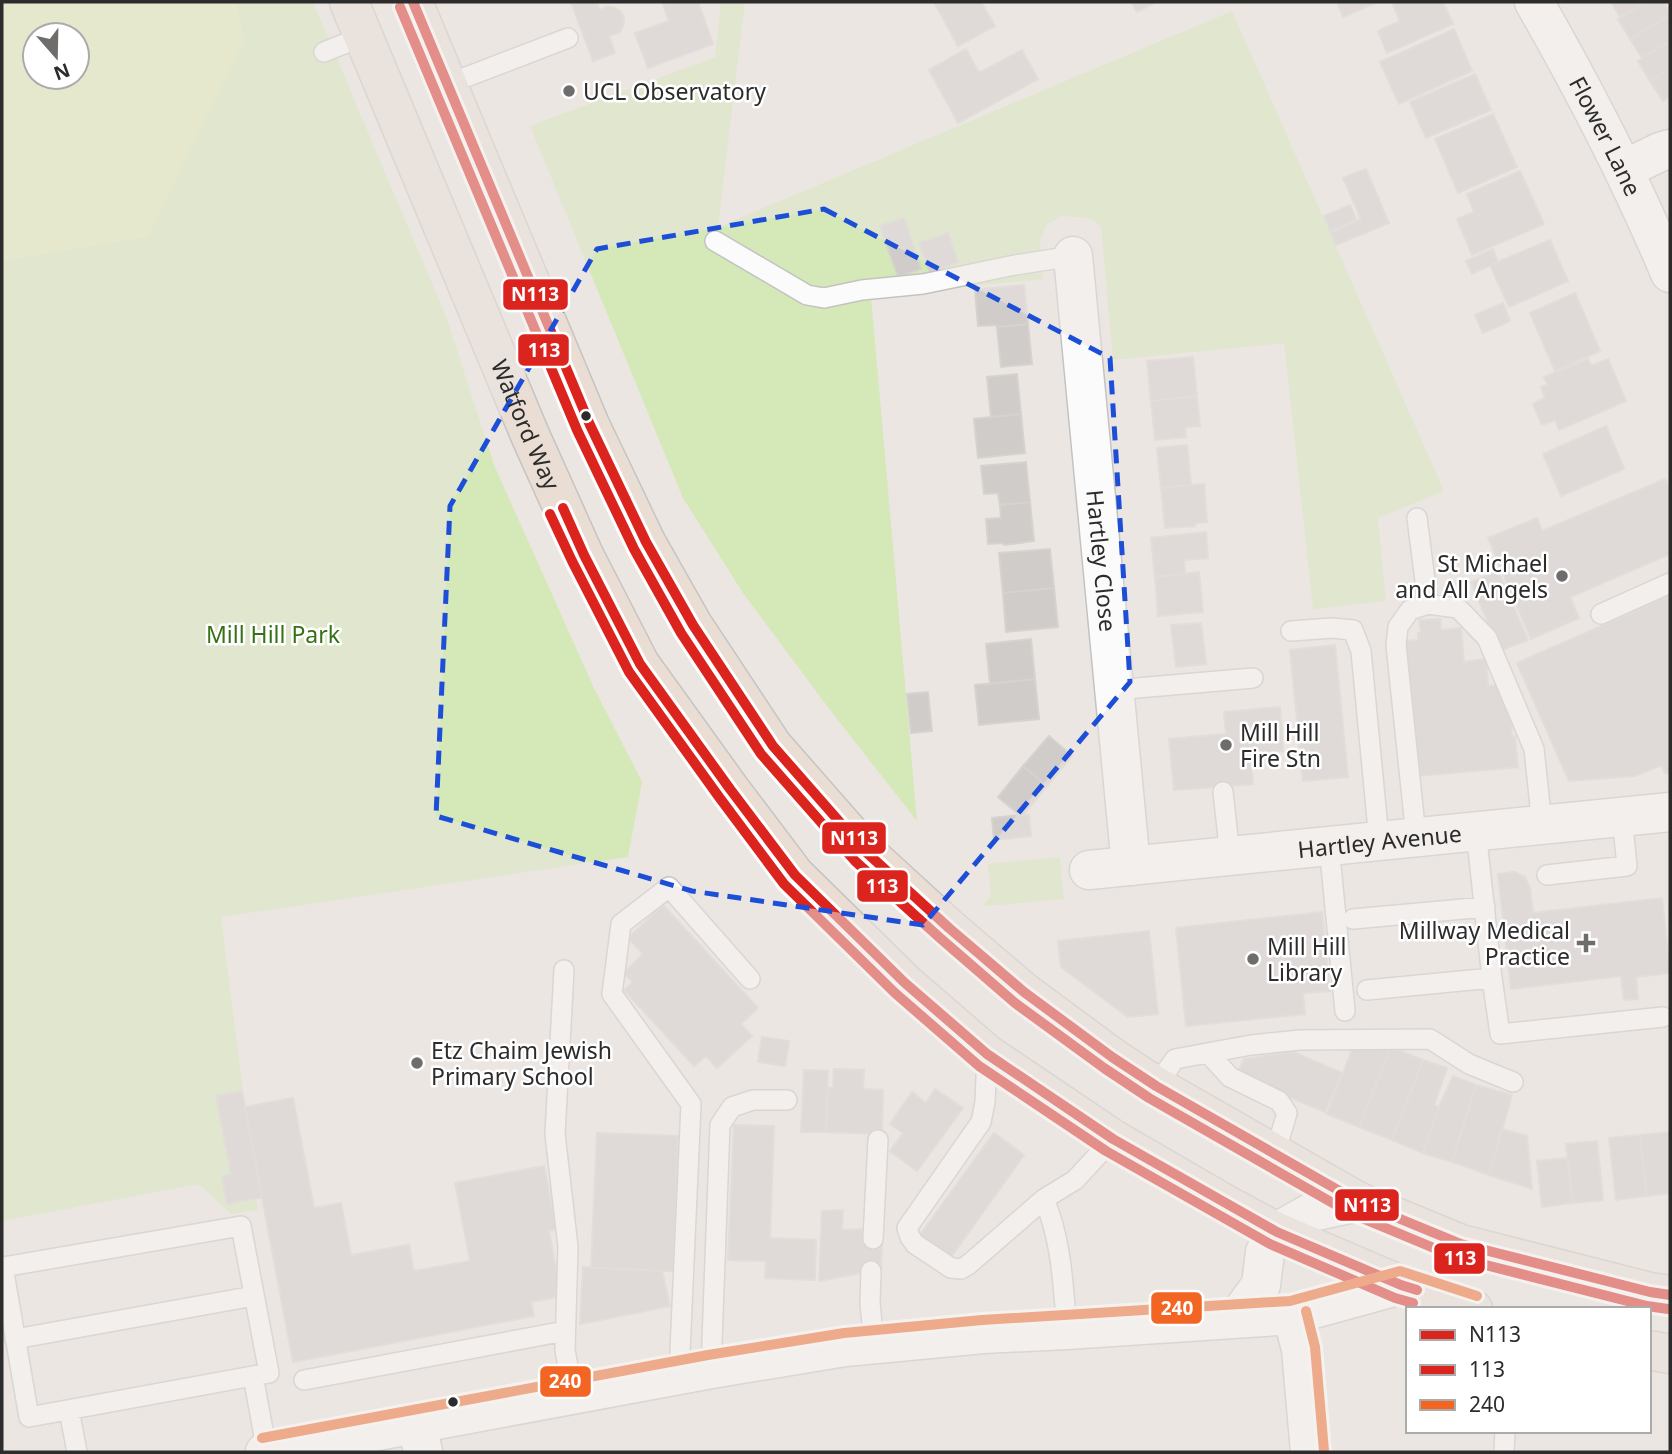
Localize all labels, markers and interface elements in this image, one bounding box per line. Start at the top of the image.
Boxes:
north arrow [21,21,91,91]
text: N [50,57,74,87]
street label: Flower Lane [1562,71,1649,201]
place label: UCL Observatory [583,75,766,107]
marker: UCL Observatory [561,83,577,99]
line badge: N113 [502,278,569,311]
text: N113 [511,281,559,307]
line badge: 113 [517,333,570,367]
text: 113 [528,337,560,363]
street label: Watford Way [484,354,569,495]
unlabelled marker [579,409,593,423]
street label: Hartley Close [1079,488,1125,633]
place label: St Michael and All Angels [1395,547,1548,605]
marker: St Michael and All Angels [1554,568,1570,584]
park label: Mill Hill Park [206,618,341,650]
place label: Mill Hill Fire Stn [1240,716,1321,774]
marker: Mill Hill Fire Stn [1218,737,1234,753]
street label: Hartley Avenue [1296,817,1463,865]
line badge: N113 [821,821,887,855]
text: N113 [830,825,878,851]
line badge: 113 [856,869,909,903]
text: 113 [866,873,898,899]
place label: Millway Medical Practice [1399,914,1570,972]
place label: Mill Hill Library [1267,930,1347,988]
marker: Millway Medical Practice [1576,933,1596,953]
marker: Mill Hill Library [1245,951,1261,967]
place label: Etz Chaim Jewish Primary School [431,1034,612,1092]
marker: Etz Chaim Jewish Primary School [409,1055,425,1071]
line badge: N113 [1334,1188,1400,1222]
text: N113 [1343,1192,1391,1218]
line badge: 113 [1433,1242,1486,1275]
text: 113 [1444,1245,1476,1271]
line badge: 240 [1150,1291,1203,1325]
text: 240 [1161,1295,1193,1321]
legend [1406,1307,1651,1433]
text: N113 [1469,1320,1521,1348]
text: 113 [1469,1355,1505,1383]
line badge: 240 [539,1365,592,1398]
text: 240 [549,1368,581,1394]
text: 240 [1469,1390,1505,1418]
unlabelled marker [446,1395,460,1409]

